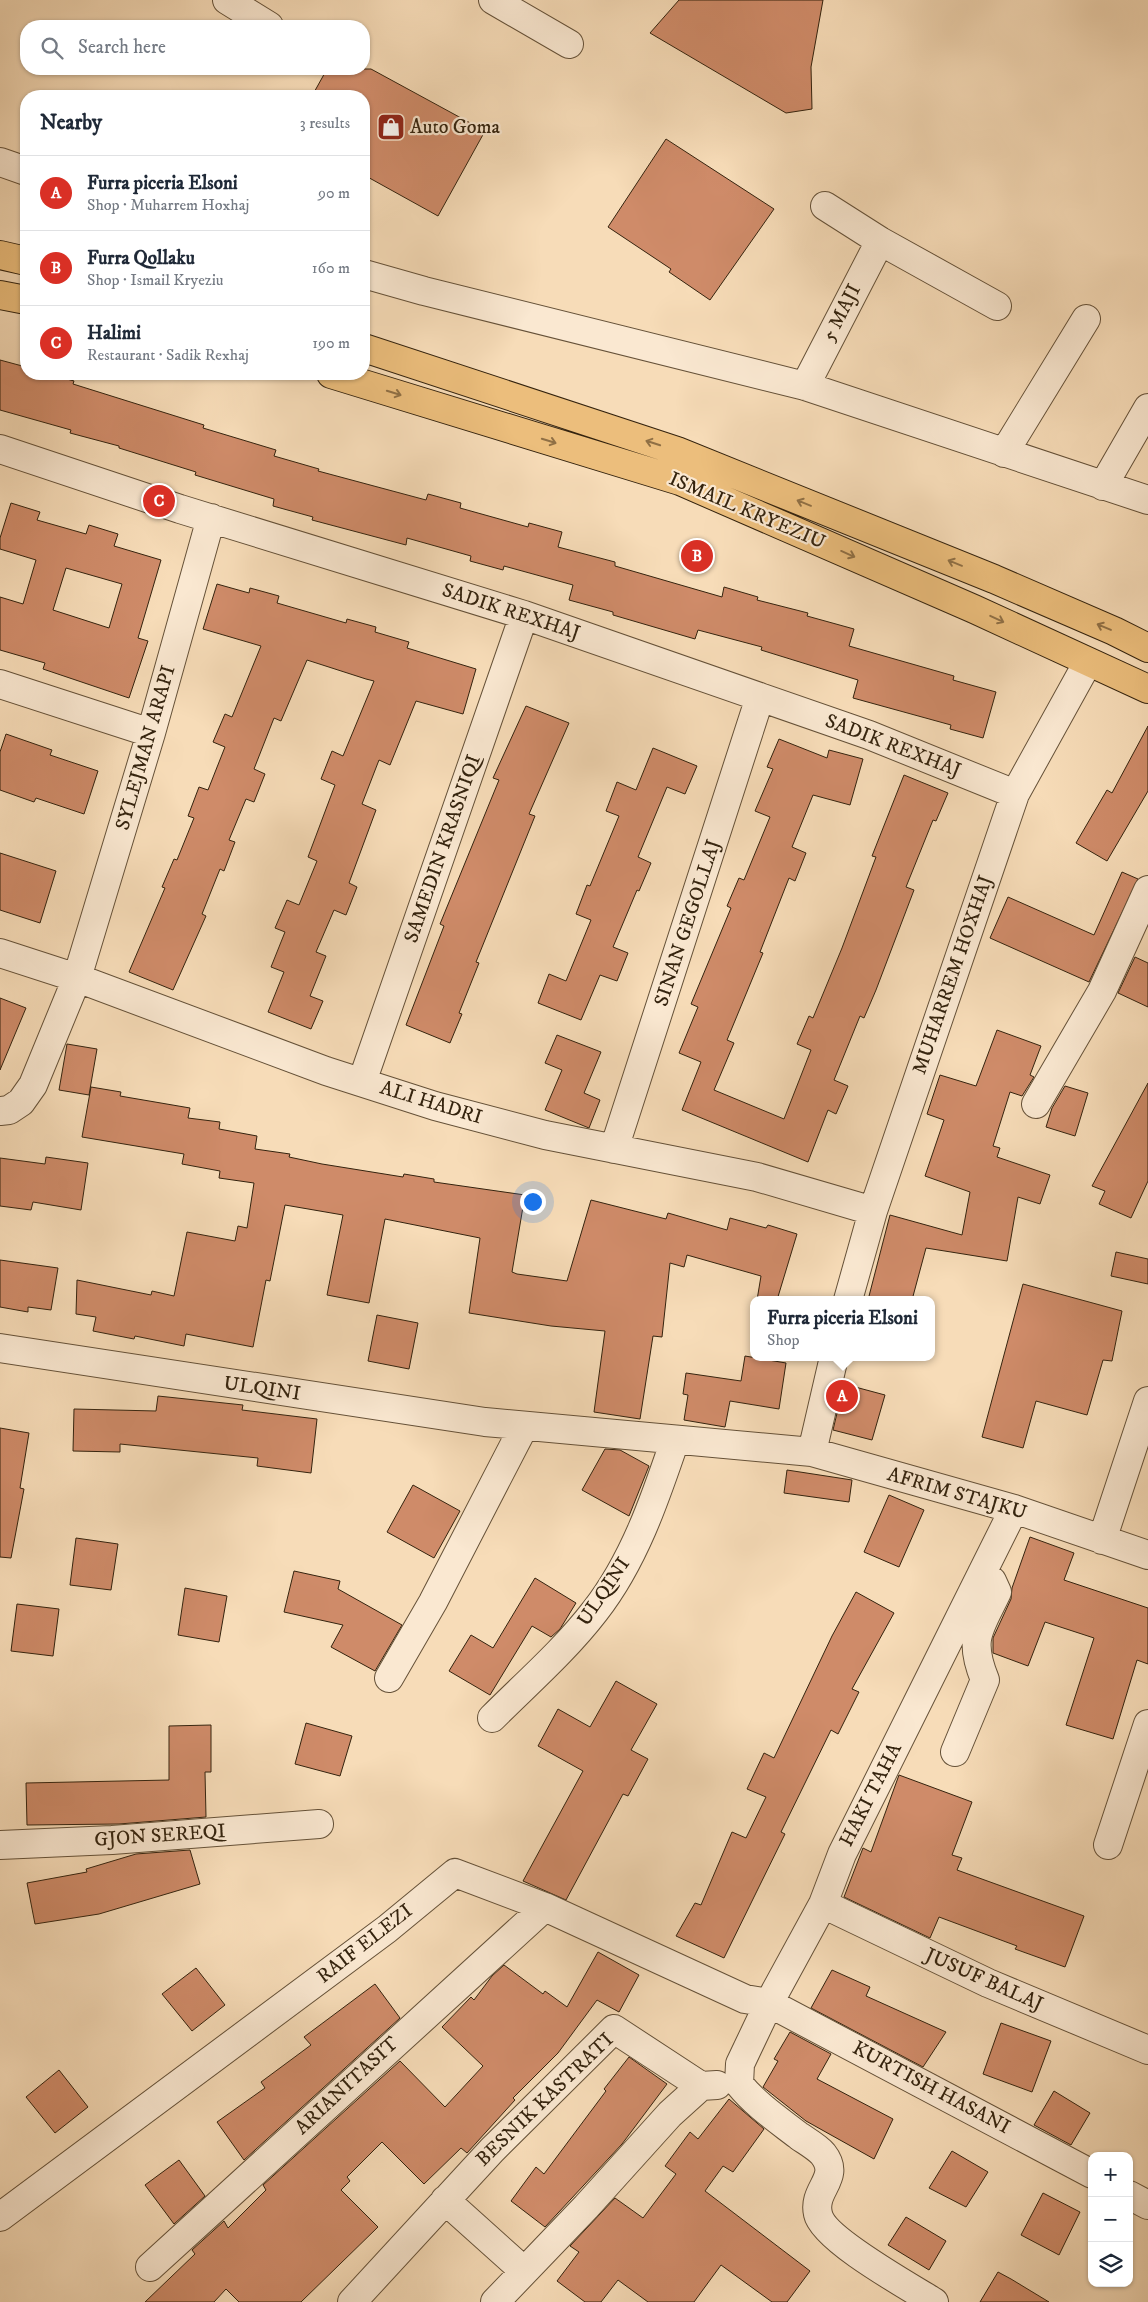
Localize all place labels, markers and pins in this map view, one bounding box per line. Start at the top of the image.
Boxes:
shop icon: Auto Goma [376,112,406,142]
place label: Auto Goma [410,115,501,140]
pin: C [143,482,175,520]
pin: B [681,537,713,575]
pin: A [826,1377,858,1415]

